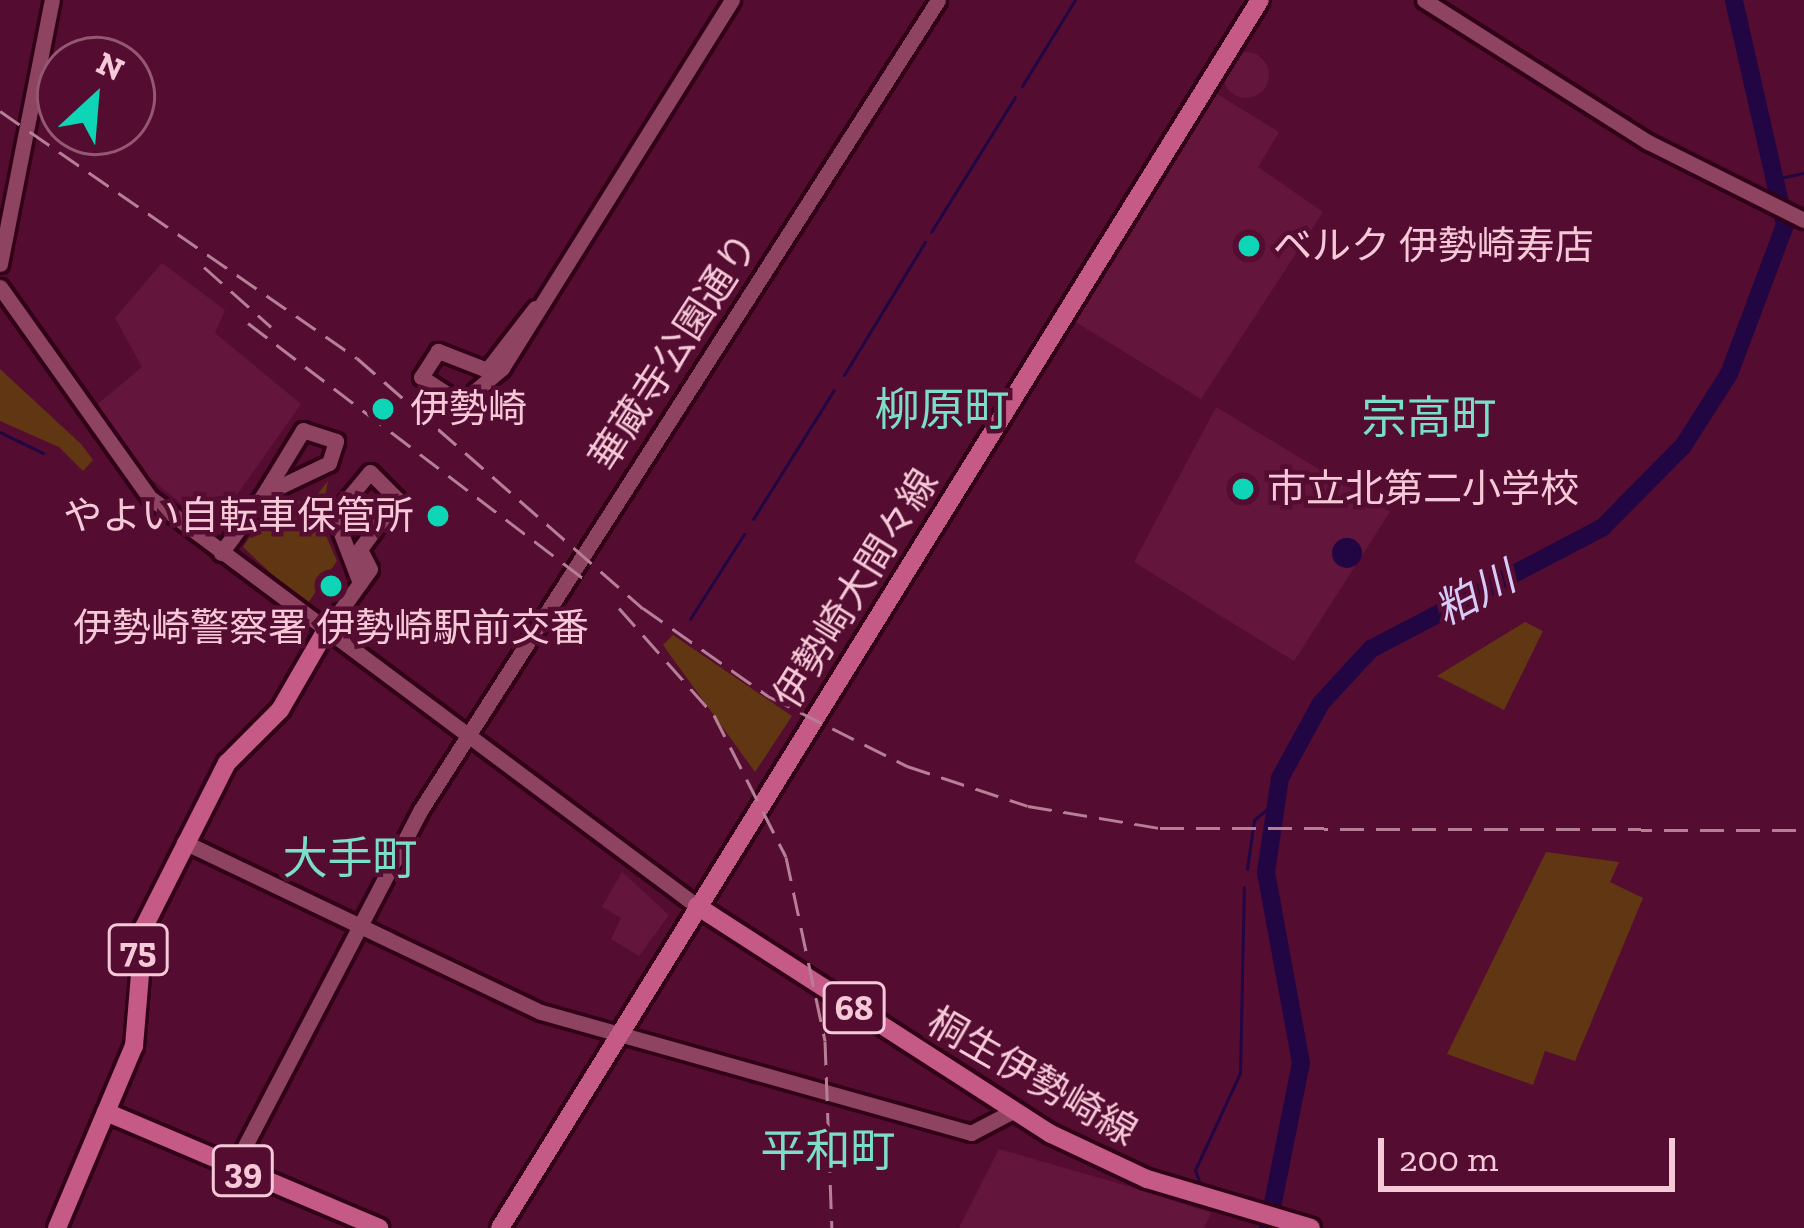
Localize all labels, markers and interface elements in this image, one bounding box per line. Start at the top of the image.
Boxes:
north arrow [36,36,156,156]
text: N [91,43,131,89]
place label: ベルク 伊勢崎寿店 [1273,223,1594,269]
street label: 華蔵寺公園通り [580,225,768,479]
marker: ベルク 伊勢崎寿店 [1236,233,1262,259]
district label: 柳原町 [875,384,1009,438]
place label: 伊勢崎 [410,386,527,432]
district label: 宗高町 [1362,392,1496,446]
marker: 伊勢崎 [367,393,399,425]
street label: 伊勢崎大間々線 [764,461,948,717]
place label: 市立北第二小学校 [1267,466,1579,512]
marker: 市立北第二小学校 [1230,476,1256,502]
place label: やよい自転車保管所 [63,493,414,539]
marker: やよい自転車保管所 [425,503,451,529]
water label: 粕川 [1426,552,1524,636]
marker: 伊勢崎警察署 伊勢崎駅前交番 [318,573,344,599]
place label: 伊勢崎警察署 伊勢崎駅前交番 [73,605,589,651]
district label: 大手町 [283,833,417,887]
road number: 75 [105,920,171,980]
road number: 68 [821,978,887,1038]
street label: 桐生伊勢崎線 [919,998,1145,1156]
scale bar [1384,1114,1681,1188]
district label: 平和町 [761,1125,895,1179]
text: 200 m [1399,1137,1498,1180]
road number: 39 [210,1141,276,1201]

